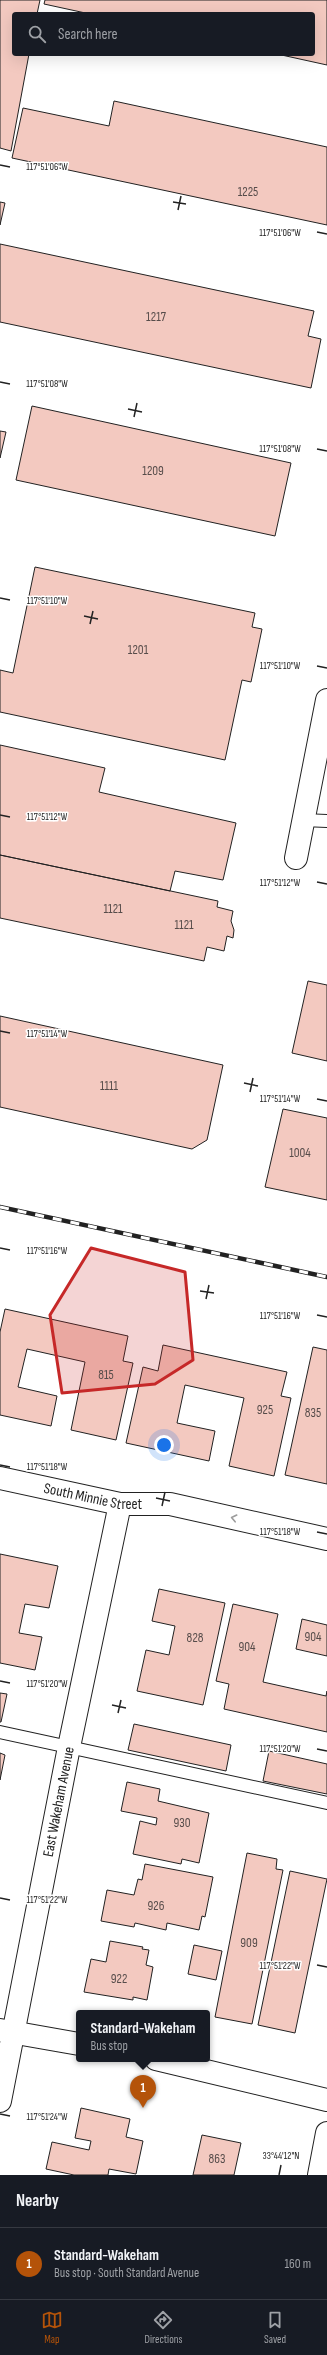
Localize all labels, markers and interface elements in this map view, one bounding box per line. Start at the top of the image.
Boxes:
search box [12,12,315,56]
icon: search [26,23,48,45]
text: Search here [58,25,118,44]
text: 117°51'06"W [26,161,68,173]
house number: 1225 [238,184,258,200]
text: 117°51'06"W [259,227,301,239]
house number: 1217 [146,309,167,325]
text: 117°51'08"W [26,378,68,390]
text: 117°51'08"W [259,443,301,455]
house number: 1209 [142,463,164,479]
text: 117°51'10"W [27,595,68,607]
house number: 1201 [128,642,149,658]
text: 117°51'10"W [260,660,301,672]
text: 117°51'12"W [27,811,68,823]
text: 117°51'12"W [260,877,301,889]
house number: 1121 [103,901,123,917]
house number: 1121 [174,917,194,933]
text: 117°51'14"W [27,1028,68,1040]
house number: 1111 [100,1078,119,1094]
text: 117°51'14"W [260,1093,301,1105]
house number: 1004 [289,1145,311,1161]
text: 117°51'16"W [27,1245,68,1257]
text: 117°51'16"W [260,1310,301,1322]
house number: 815 [98,1367,114,1383]
house number: 925 [257,1402,273,1418]
house number: 835 [305,1405,321,1421]
your location [154,1435,174,1455]
text: 117°51'18"W [27,1461,68,1473]
street label: South Minnie Street [42,1478,143,1514]
one-way arrow [231,1515,237,1523]
text: 117°51'18"W [260,1526,301,1538]
house number: 904 [305,1629,322,1645]
house number: 828 [187,1630,204,1646]
house number: 904 [239,1639,256,1655]
text: 117°51'20"W [26,1678,68,1690]
text: 117°51'20"W [259,1743,301,1755]
street label: East Wakeham Avenue [38,1745,78,1858]
house number: 930 [173,1815,191,1831]
text: 117°51'22"W [27,1894,68,1906]
house number: 926 [148,1898,165,1914]
house number: 909 [240,1935,258,1951]
text: 117°51'22"W [260,1960,301,1972]
house number: 922 [111,1971,127,1987]
popup [76,2010,210,2062]
text: Standard-Wakeham [91,2019,195,2038]
text: Bus stop [91,2038,128,2054]
pin: 1 [130,2075,156,2108]
text: 117°51'24"W [27,2111,68,2123]
text: 33°44'12"N [263,2150,299,2162]
house number: 863 [209,2151,225,2167]
text: Nearby [16,2191,59,2211]
text: Standard-Wakeham [54,2246,159,2265]
text: 1 [26,2256,32,2272]
text: 160 m [285,2256,311,2272]
text: Bus stop · South Standard Avenue [54,2265,199,2281]
tab: Map [41,2309,63,2346]
tab: Directions [145,2309,182,2346]
tab: Saved [264,2309,286,2346]

